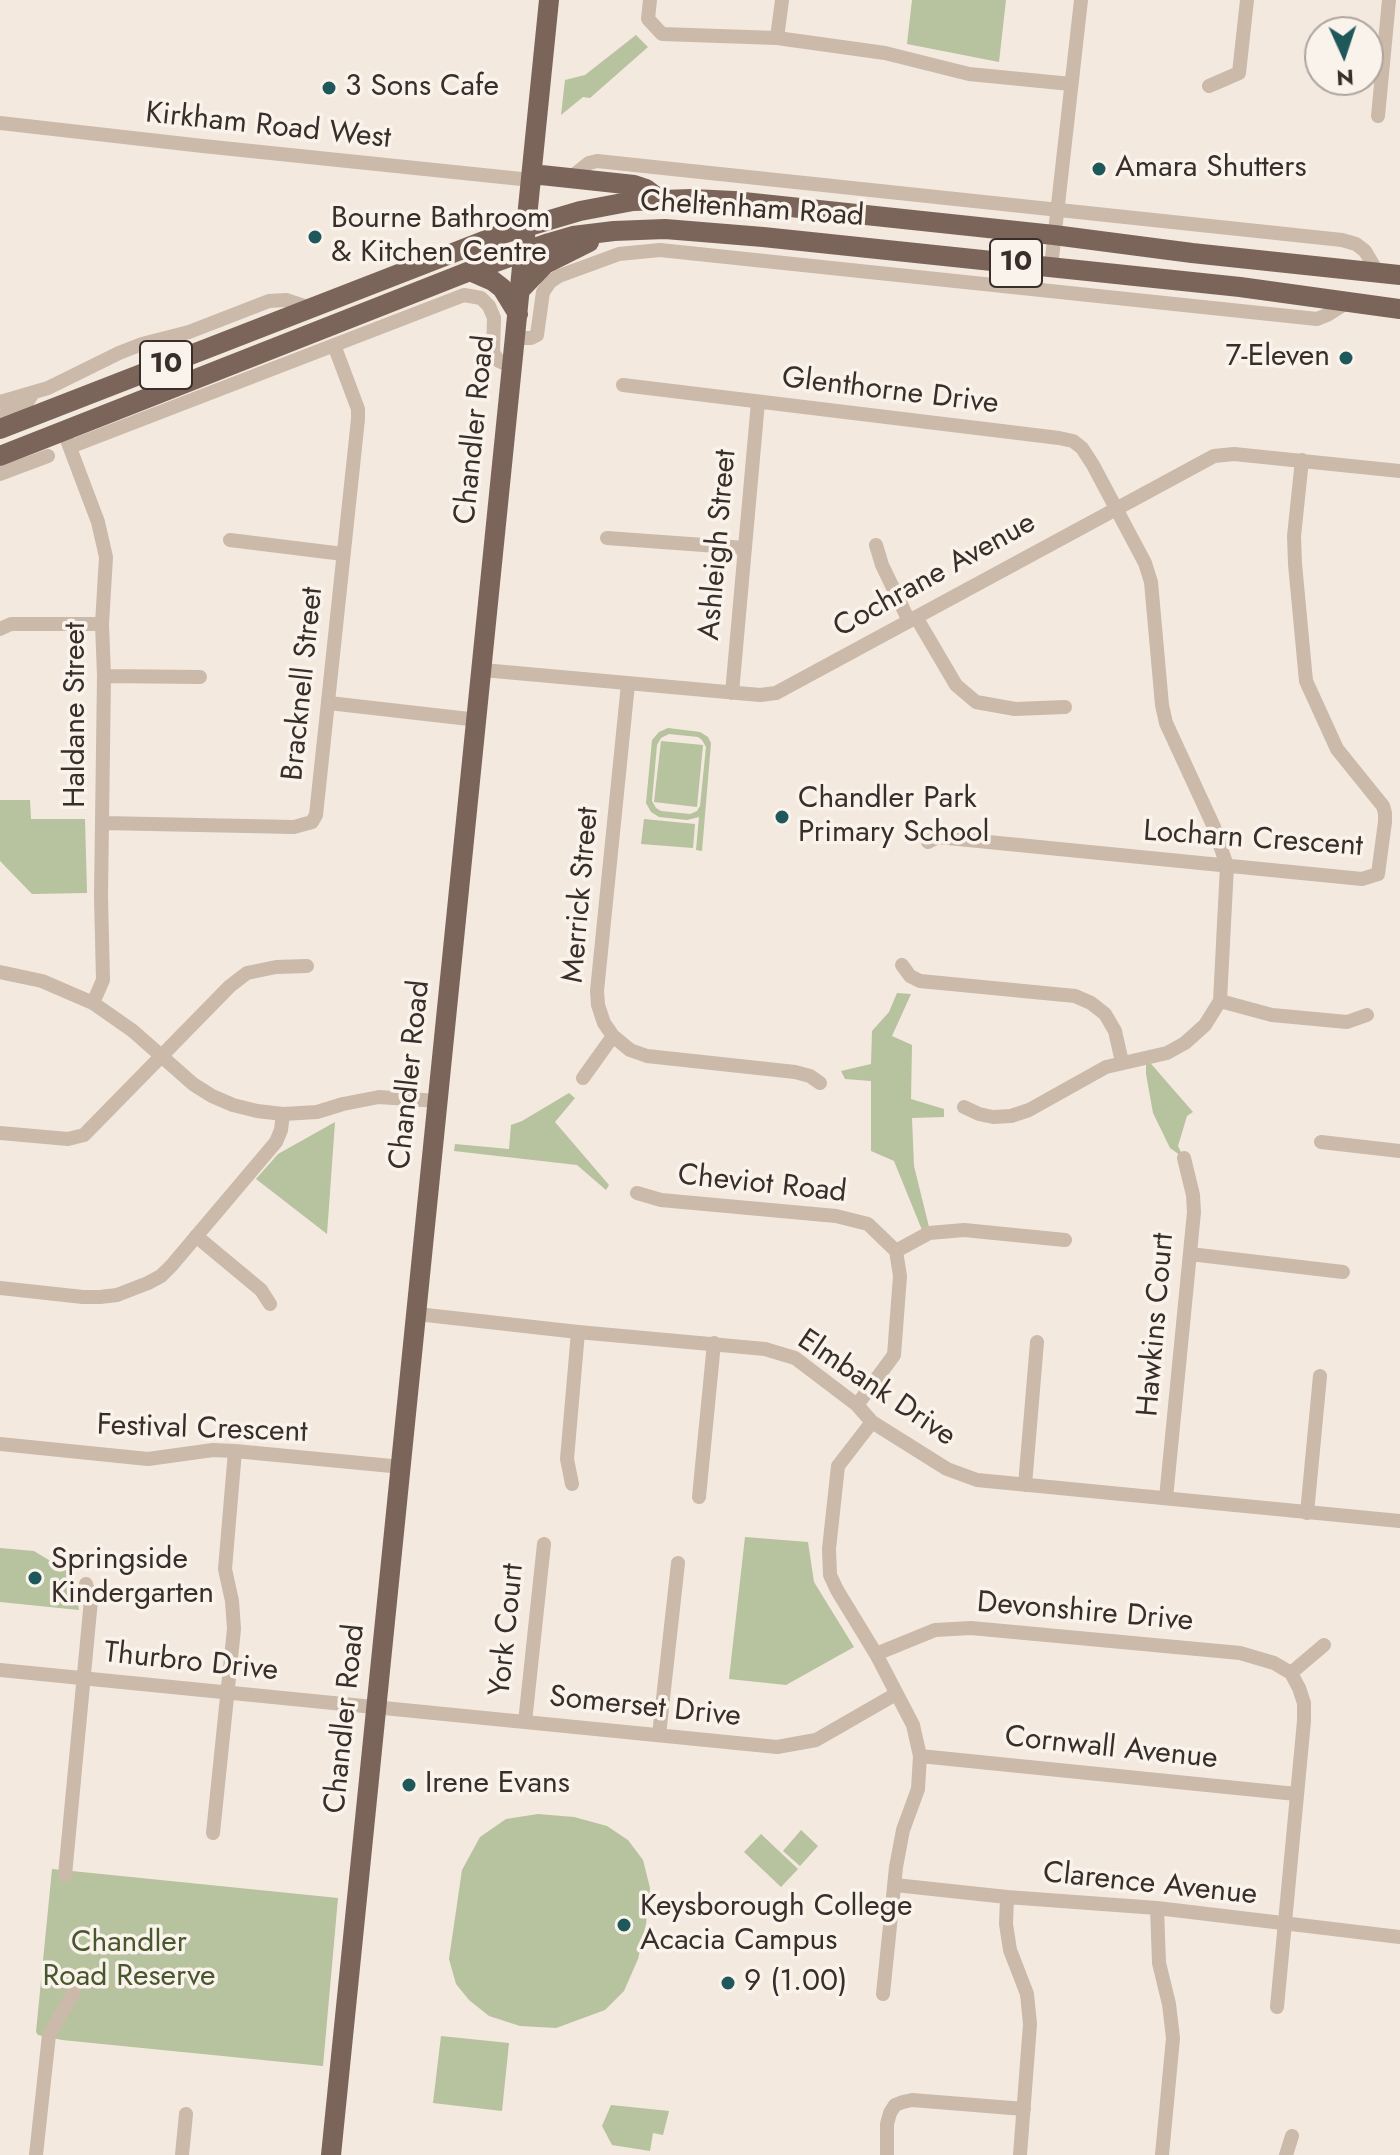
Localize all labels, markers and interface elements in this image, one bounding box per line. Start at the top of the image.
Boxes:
north arrow [1304,16,1384,96]
text: N [1336,62,1355,94]
place label: 3 Sons Cafe [345,70,499,106]
marker: 3 Sons Cafe [320,79,338,97]
street label: Kirkham Road West [144,96,392,158]
place label: Amara Shutters [1115,151,1307,187]
marker: Amara Shutters [1090,160,1108,178]
street label: Cheltenham Road [639,184,865,236]
place label: Bourne Bathroom & Kitchen Centre [331,202,550,272]
marker: Bourne Bathroom & Kitchen Centre [306,228,324,246]
road number: 10 [990,239,1042,287]
street label: Chandler Road [448,334,504,526]
place label: 7-Eleven [1226,340,1330,376]
road number: 10 [140,341,192,389]
marker: 7-Eleven [1337,349,1355,367]
street label: Glenthorne Drive [780,361,1000,423]
street label: Ashleigh Street [693,448,745,642]
street label: Cochrane Avenue [828,506,1042,646]
street label: Bracknell Street [276,585,332,783]
street label: Haldane Street [59,622,95,808]
place label: Chandler Park Primary School [798,782,989,852]
street label: Merrick Street [556,806,608,984]
marker: Chandler Park Primary School [773,808,791,826]
street label: Locharn Crescent [1142,814,1364,866]
street label: Chandler Road [383,979,439,1171]
street label: Cheviot Road [676,1158,848,1212]
street label: Hawkins Court [1131,1232,1183,1418]
street label: Elmbank Drive [790,1323,962,1455]
street label: Festival Crescent [96,1408,308,1452]
place label: Springside Kindergarten [51,1543,214,1614]
street label: York Court [483,1562,533,1698]
marker: Springside Kindergarten [26,1569,44,1587]
street label: Devonshire Drive [975,1586,1195,1640]
street label: Chandler Road [318,1623,374,1815]
street label: Thurbro Drive [102,1636,280,1690]
street label: Somerset Drive [547,1680,743,1736]
street label: Cornwall Avenue [1003,1720,1219,1778]
place label: Irene Evans [425,1767,570,1803]
marker: Irene Evans [400,1776,418,1794]
street label: Clarence Avenue [1041,1856,1259,1914]
place label: Keysborough College Acacia Campus [640,1890,912,1960]
marker: Keysborough College Acacia Campus [615,1916,633,1934]
park label: Chandler Road Reserve [43,1926,215,1996]
place label: 9 (1.00) [744,1965,847,2001]
marker: 9 (1.00) [719,1974,737,1992]

